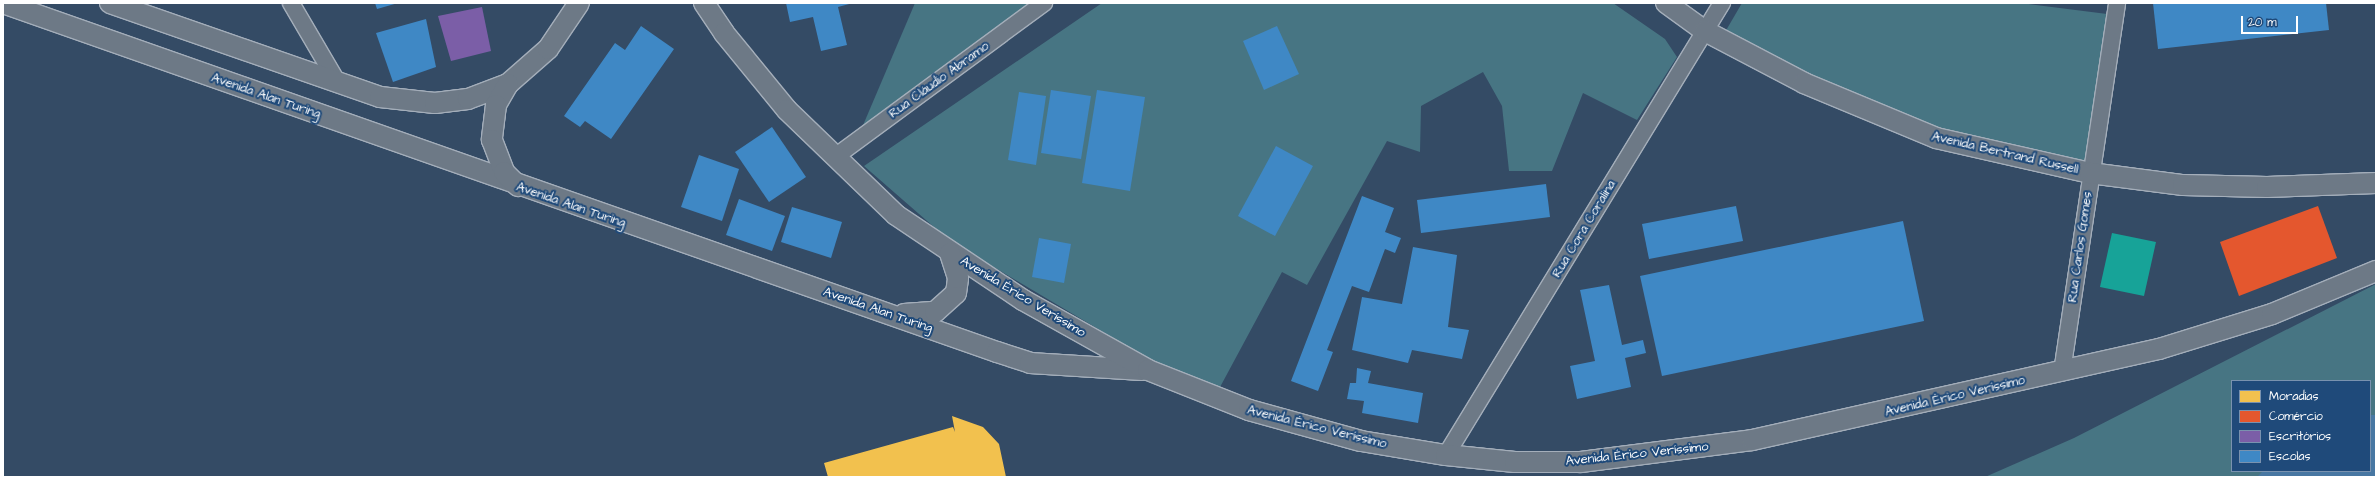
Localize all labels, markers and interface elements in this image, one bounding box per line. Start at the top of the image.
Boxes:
scale bar [2243,8,2300,34]
text: 20 m [2248,14,2277,31]
street label: Rua Cláudio Abramo [886,38,992,122]
street label: Avenida Alan Turing [209,70,323,122]
street label: Avenida Bertrand Russell [1930,129,2080,177]
street label: Rua Cora Coralina [1549,178,1619,280]
street label: Avenida Alan Turing [514,179,628,231]
street label: Rua Carlos Gomes [2064,191,2096,303]
street label: Avenida Érico Veríssimo [958,253,1088,341]
street label: Avenida Alan Turing [821,284,935,336]
street label: Avenida Érico Veríssimo [1883,372,2027,420]
legend [2231,380,2371,472]
text: Moradias [2269,388,2319,405]
street label: Avenida Érico Veríssimo [1246,402,1388,452]
text: Comércio [2269,408,2323,425]
text: Escritórios [2269,428,2331,445]
street label: Avenida Érico Veríssimo [1565,439,1709,469]
text: Escolas [2269,448,2310,465]

